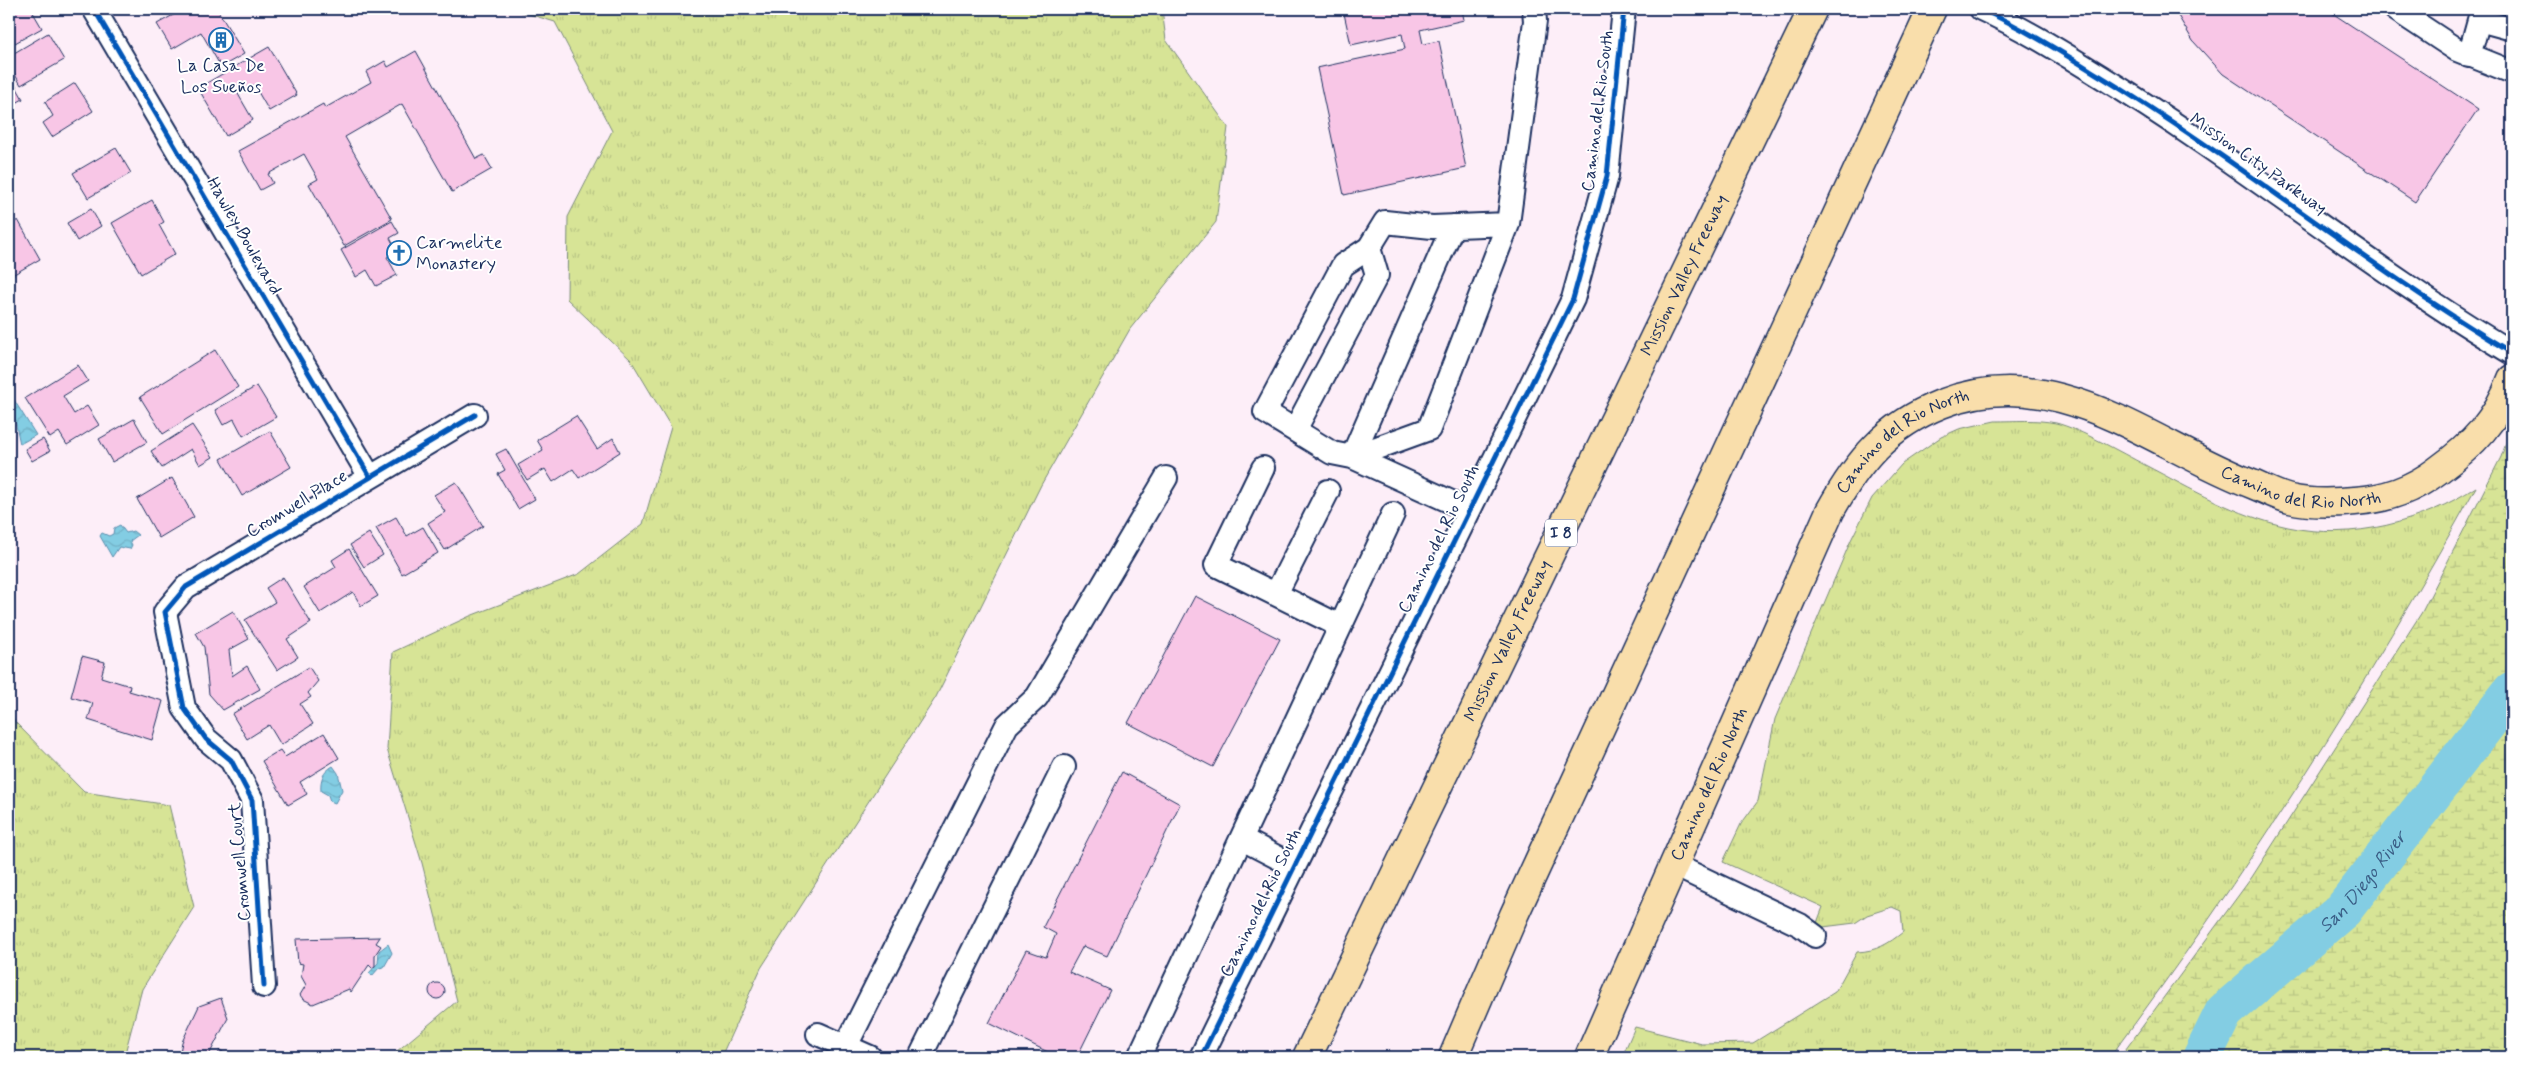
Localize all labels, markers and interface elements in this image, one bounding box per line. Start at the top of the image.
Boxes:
building icon: La Casa De Los Sueños [208,27,234,53]
street label: Camino del Rio South [1576,29,1620,193]
place label: La Casa De Los Sueños [177,54,265,99]
street label: Mission City Parkway [2184,107,2332,221]
street label: Hawley Boulevard [201,173,287,299]
street label: Mission Valley Freeway [1635,191,1734,360]
place label: Carmelite Monastery [416,231,503,276]
church icon: Carmelite Monastery [386,240,412,266]
street label: Camino del Rio North [1831,384,1972,499]
street label: Camino del Rio North [2217,460,2383,515]
street label: Camino del Rio South [1393,461,1485,617]
street label: Cromwell Place [242,464,352,544]
road number: I 8 [1545,520,1577,546]
street label: Mission Valley Freeway [1459,556,1557,726]
street label: Camino del Rio North [1665,704,1754,865]
street label: Cromwell Court [223,801,257,922]
water label: San Diego River [2313,824,2413,938]
street label: Camino del Rio South [1215,825,1307,981]

